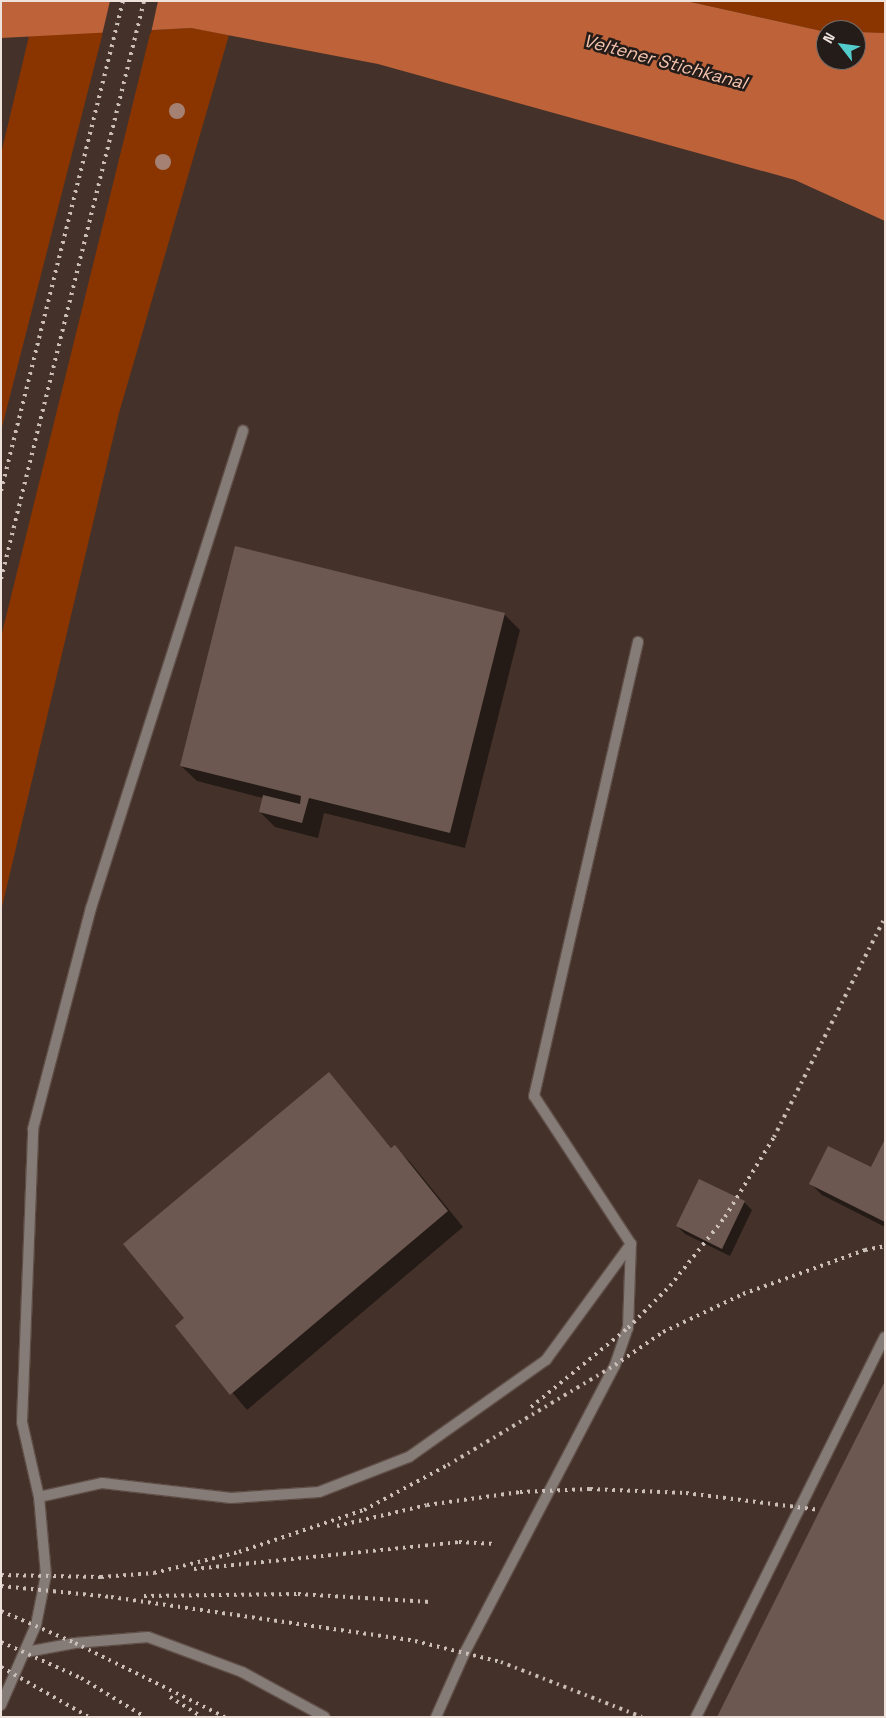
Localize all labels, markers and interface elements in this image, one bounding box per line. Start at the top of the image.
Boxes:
north arrow [816,20,866,70]
text: N [819,29,839,47]
water label: Veltener Stichkanal [581,30,749,94]

